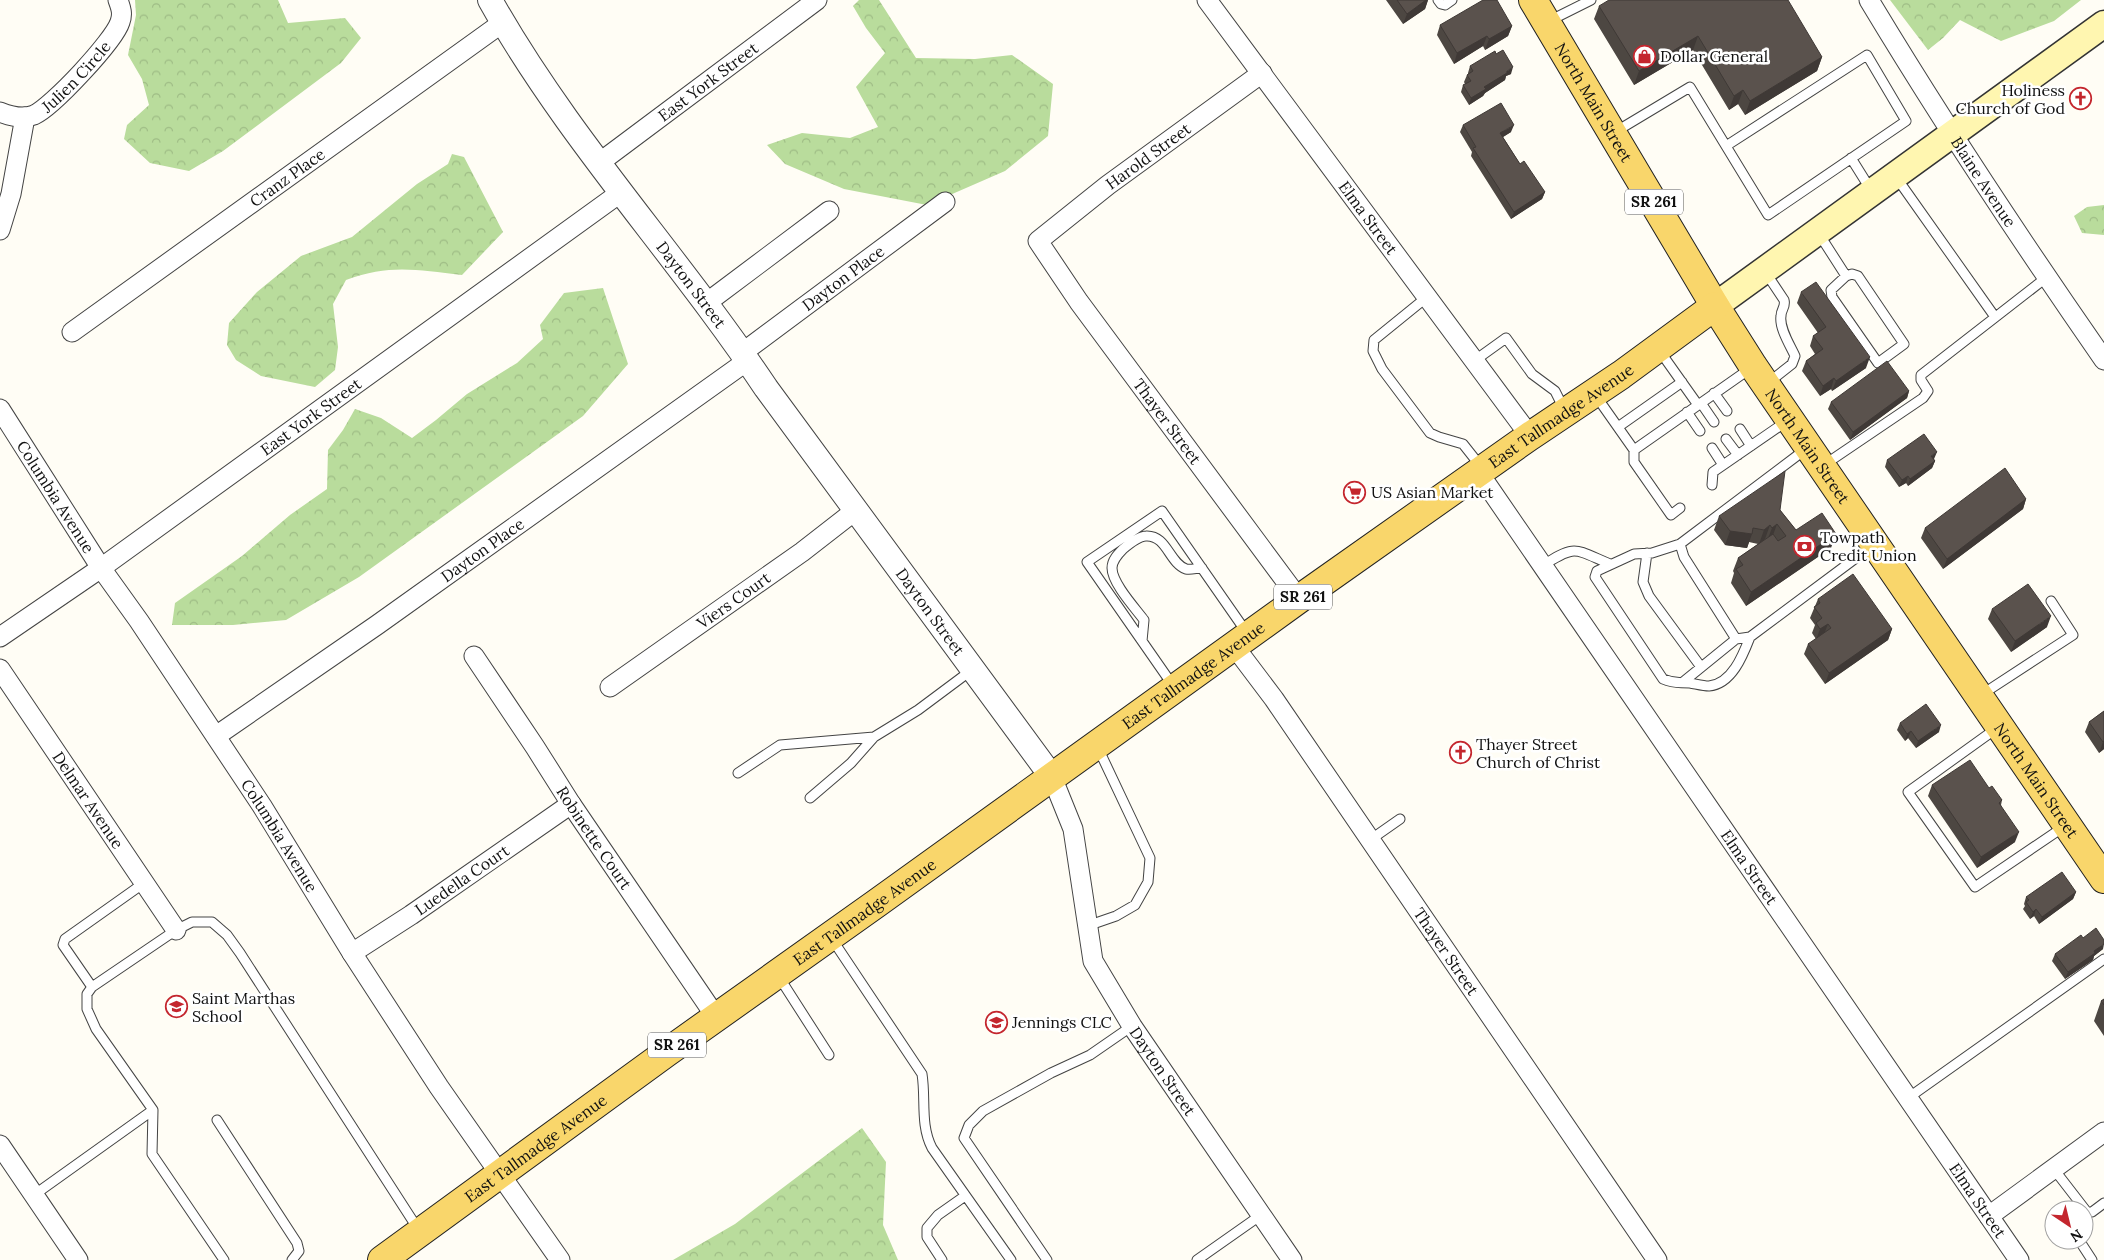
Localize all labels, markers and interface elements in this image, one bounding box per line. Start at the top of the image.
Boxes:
street label: Julien Circle [37,37,115,117]
street label: East York Street [654,37,762,125]
street label: North Main Street [1551,39,1637,166]
shop icon: Dollar General [1632,44,1656,68]
place label: Dollar General [1660,46,1768,66]
place label: Holiness Church of God [1956,80,2065,118]
church icon: Holiness Church of God [2069,87,2093,111]
street label: Harold Street [1102,118,1195,194]
street label: Blaine Avenue [1947,133,2021,231]
street label: Cranz Place [246,143,329,211]
street label: Elma Street [1335,177,1403,259]
road number: SR 261 [1625,190,1683,214]
street label: Dayton Street [652,237,731,333]
street label: Dayton Place [798,241,888,315]
street label: East Tallmadge Avenue [1484,359,1638,472]
street label: East York Street [256,373,366,460]
street label: Thayer Street [1129,375,1206,469]
street label: North Main Street [1761,385,1855,508]
street label: Columbia Avenue [13,437,99,557]
supermarket icon: US Asian Market [1343,480,1367,504]
place label: US Asian Market [1371,482,1494,502]
street label: Dayton Place [437,513,528,586]
place label: Towpath Credit Union [1820,527,1917,565]
bank icon: Towpath Credit Union [1792,534,1816,558]
street label: Dayton Street [892,564,970,660]
street label: Viers Court [692,567,775,633]
road number: SR 261 [1274,584,1332,610]
street label: East Tallmadge Avenue [1118,617,1269,733]
street label: North Main Street [1990,719,2083,842]
place label: Thayer Street Church of Christ [1476,734,1601,772]
church icon: Thayer Street Church of Christ [1448,741,1472,765]
street label: Delmar Avenue [48,748,128,853]
street label: Columbia Avenue [237,775,322,896]
street label: Robinette Court [552,783,637,894]
street label: Elma Street [1717,826,1783,909]
street label: Luedella Court [411,840,513,919]
street label: East Tallmadge Avenue [789,854,940,970]
street label: Thayer Street [1409,904,1484,1000]
place label: Saint Marthas School [192,988,295,1026]
school or university icon: Saint Marthas School [164,995,188,1019]
school or university icon: Jennings CLC [984,1010,1008,1034]
place label: Jennings CLC [1011,1012,1112,1032]
street label: Dayton Street [1125,1023,1201,1120]
road number: SR 261 [648,1032,706,1058]
street label: East Tallmadge Avenue [461,1089,611,1207]
street label: Elma Street [1945,1159,2011,1242]
north arrow [2044,1200,2094,1250]
text: N [2067,1225,2086,1246]

